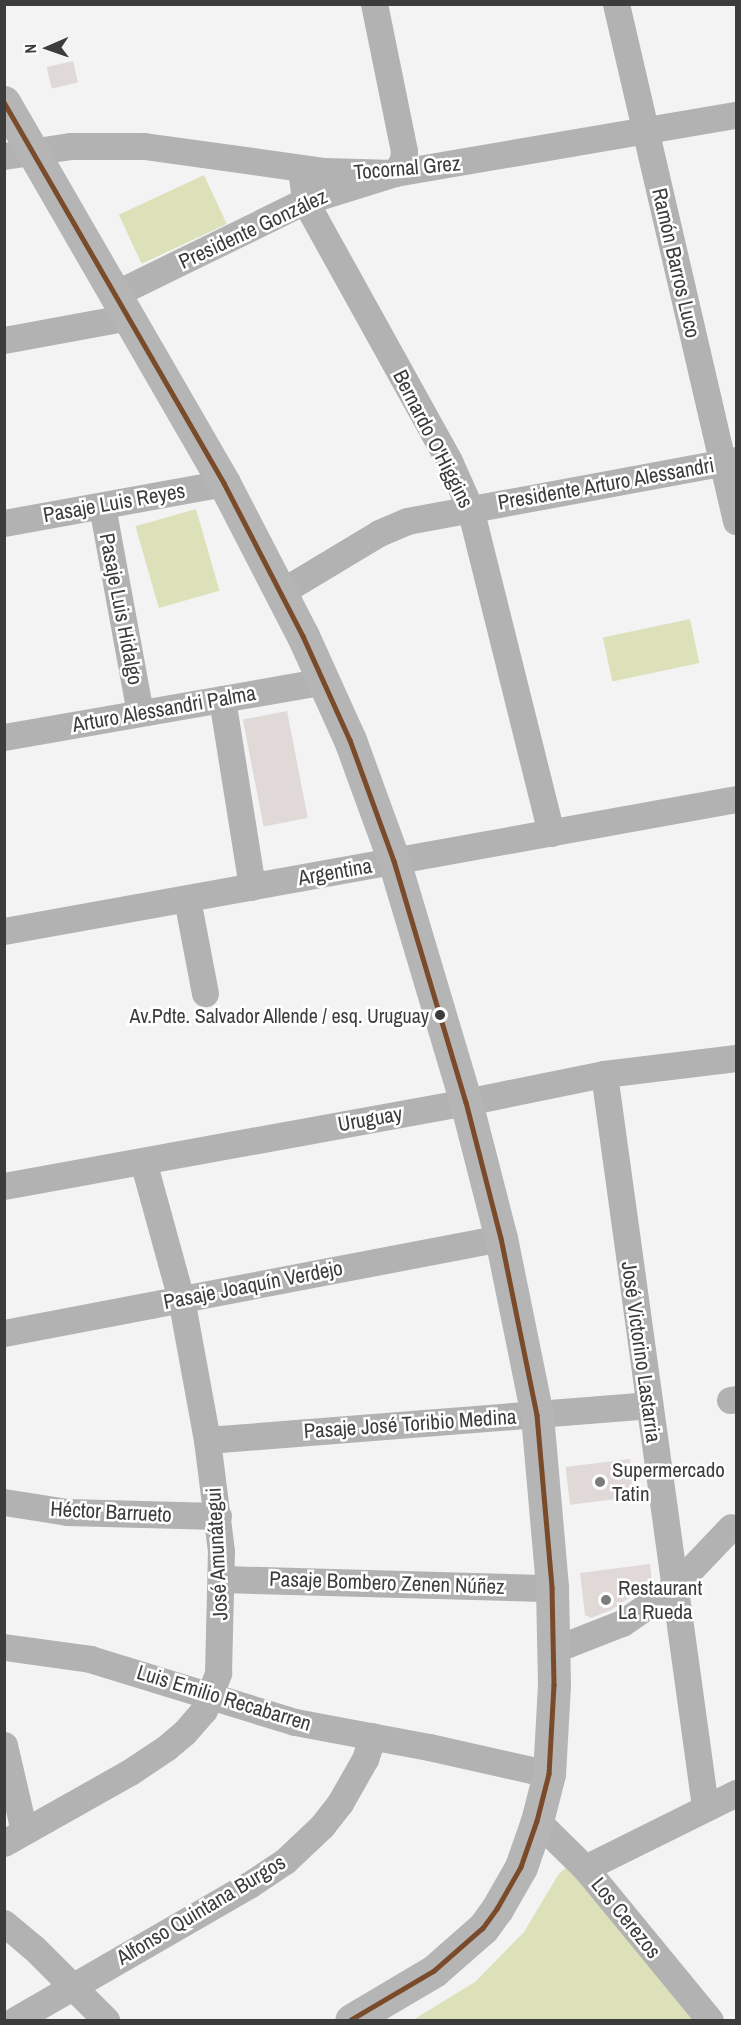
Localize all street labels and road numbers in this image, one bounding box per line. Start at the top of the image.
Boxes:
street label: Tocornal Grez [353,151,461,185]
street label: Presidente González [175,184,331,274]
street label: Ramón Barros Luco [646,186,706,340]
street label: Bernardo O'Higgins [387,366,479,512]
street label: Presidente Arturo Alessandri [495,452,717,516]
street label: Pasaje Luis Reyes [41,478,187,528]
street label: Pasaje Luis Hidalgo [94,531,148,687]
street label: Arturo Alessandri Palma [70,680,258,738]
street label: Argentina [296,853,374,891]
street label: Uruguay [336,1101,404,1137]
street label: Pasaje Joaquín Verdejo [161,1255,345,1315]
street label: José Victorino Lastarria [616,1260,666,1444]
street label: Pasaje José Toribio Medina [303,1404,517,1444]
street label: José Amunátegui [201,1486,233,1622]
street label: Héctor Barrueto [50,1496,172,1528]
street label: Pasaje Bombero Zenen Núñez [269,1566,505,1600]
street label: Luis Emilio Recabarren [134,1660,314,1736]
street label: Alfonso Quintana Burgos [112,1850,290,1970]
street label: Los Cerezos [586,1873,666,1963]

